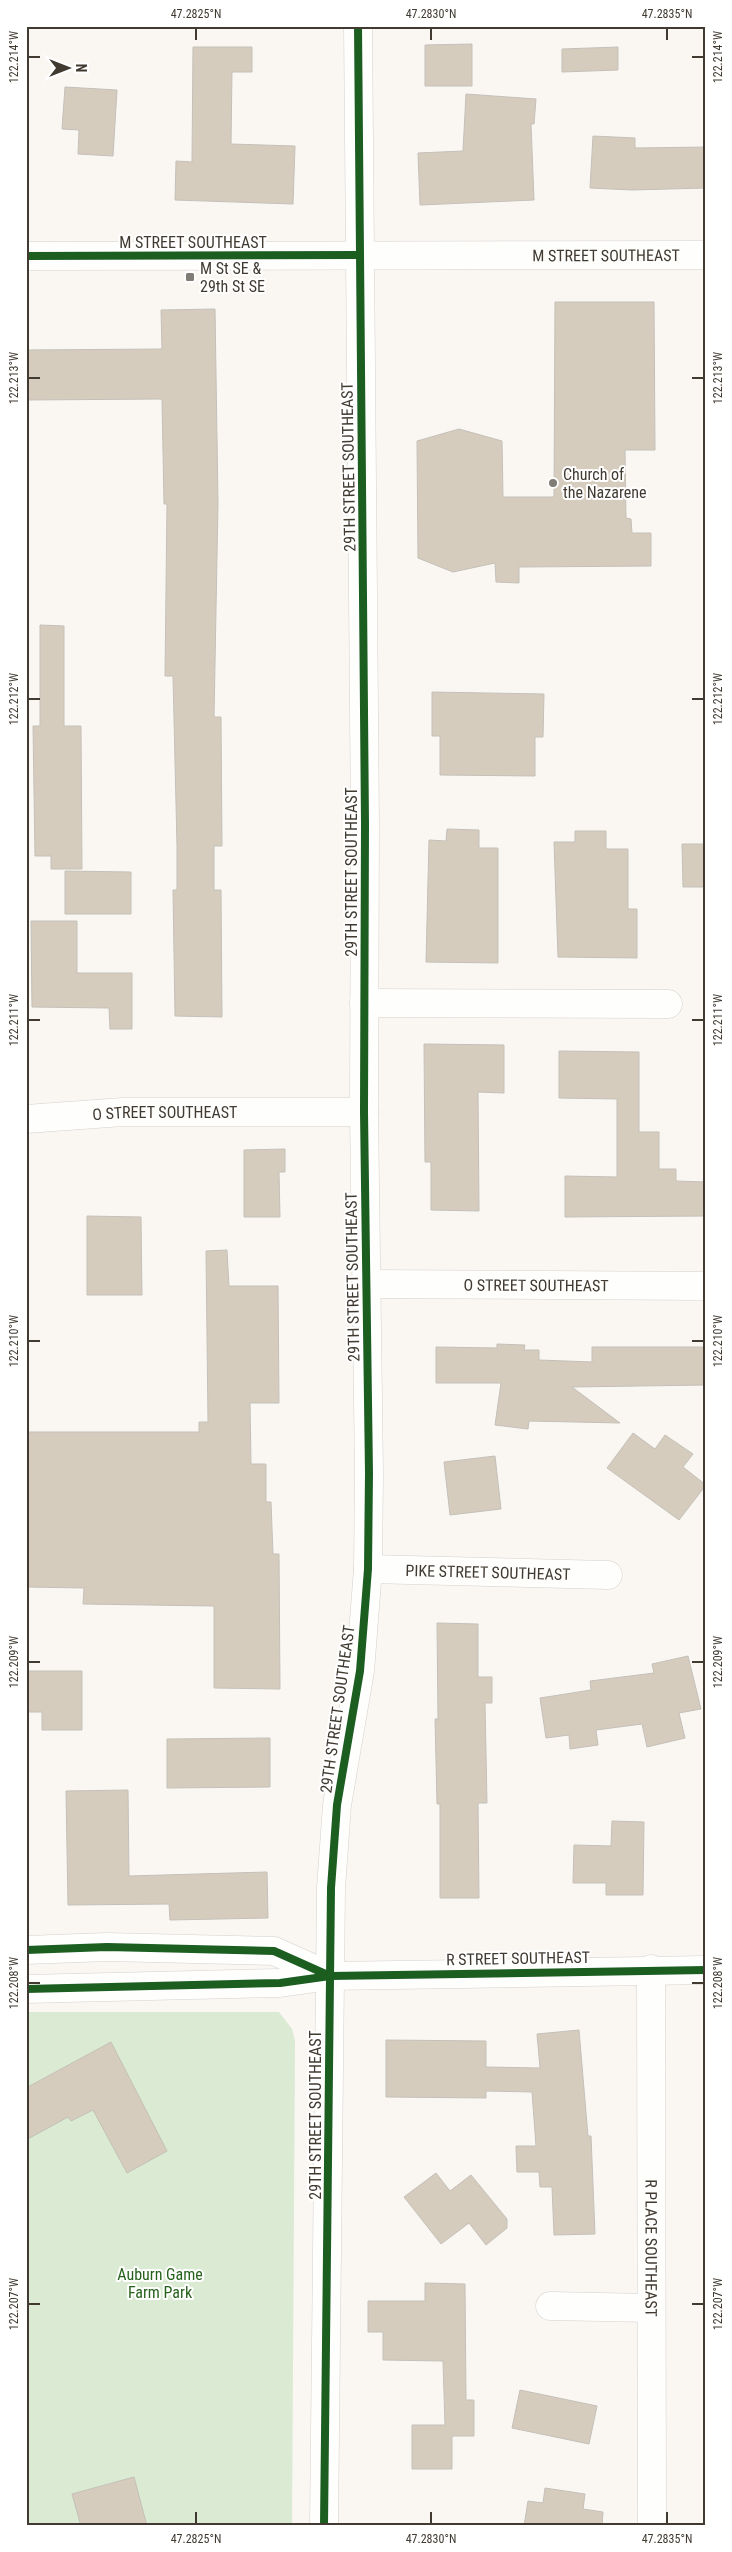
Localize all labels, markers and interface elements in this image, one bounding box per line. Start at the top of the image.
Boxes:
text: 47.2825°N [171,7,221,21]
text: 47.2830°N [406,7,456,21]
text: 47.2835°N [642,7,692,21]
text: 122.214°W [7,31,21,83]
text: 122.214°W [711,31,725,83]
north arrow [42,42,92,92]
text: N [73,64,89,72]
street label: M STREET SOUTHEAST [119,233,267,252]
street label: M STREET SOUTHEAST [532,246,680,265]
place label: M St SE & 29th St SE [200,259,265,296]
marker: M St SE & 29th St SE [184,271,196,283]
text: 122.213°W [7,352,21,404]
text: 122.213°W [711,352,725,404]
street label: 29TH STREET SOUTHEAST [338,382,359,552]
place label: Church of the Nazarene [563,465,646,502]
marker: Church of the Nazarene [547,477,559,489]
text: 122.212°W [7,673,21,725]
text: 122.212°W [711,673,725,725]
street label: 29TH STREET SOUTHEAST [342,787,361,957]
text: 122.211°W [7,994,21,1046]
text: 122.211°W [711,994,725,1046]
street label: O STREET SOUTHEAST [92,1103,237,1124]
street label: 29TH STREET SOUTHEAST [342,1192,363,1362]
street label: O STREET SOUTHEAST [463,1276,609,1295]
text: 122.210°W [7,1315,21,1367]
text: 122.210°W [711,1315,725,1367]
street label: PIKE STREET SOUTHEAST [405,1561,571,1584]
street label: 29TH STREET SOUTHEAST [316,1624,359,1794]
text: 122.209°W [7,1636,21,1688]
text: 122.209°W [711,1636,725,1688]
street label: R STREET SOUTHEAST [446,1948,590,1969]
text: 122.208°W [7,1957,21,2009]
text: 122.208°W [711,1957,725,2009]
street label: 29TH STREET SOUTHEAST [306,2030,325,2200]
street label: R PLACE SOUTHEAST [641,2179,661,2317]
park label: Auburn Game Farm Park [117,2265,203,2302]
text: 122.207°W [7,2278,21,2330]
text: 122.207°W [711,2278,725,2330]
text: 47.2825°N [171,2532,221,2546]
text: 47.2830°N [406,2532,456,2546]
text: 47.2835°N [642,2532,692,2546]

